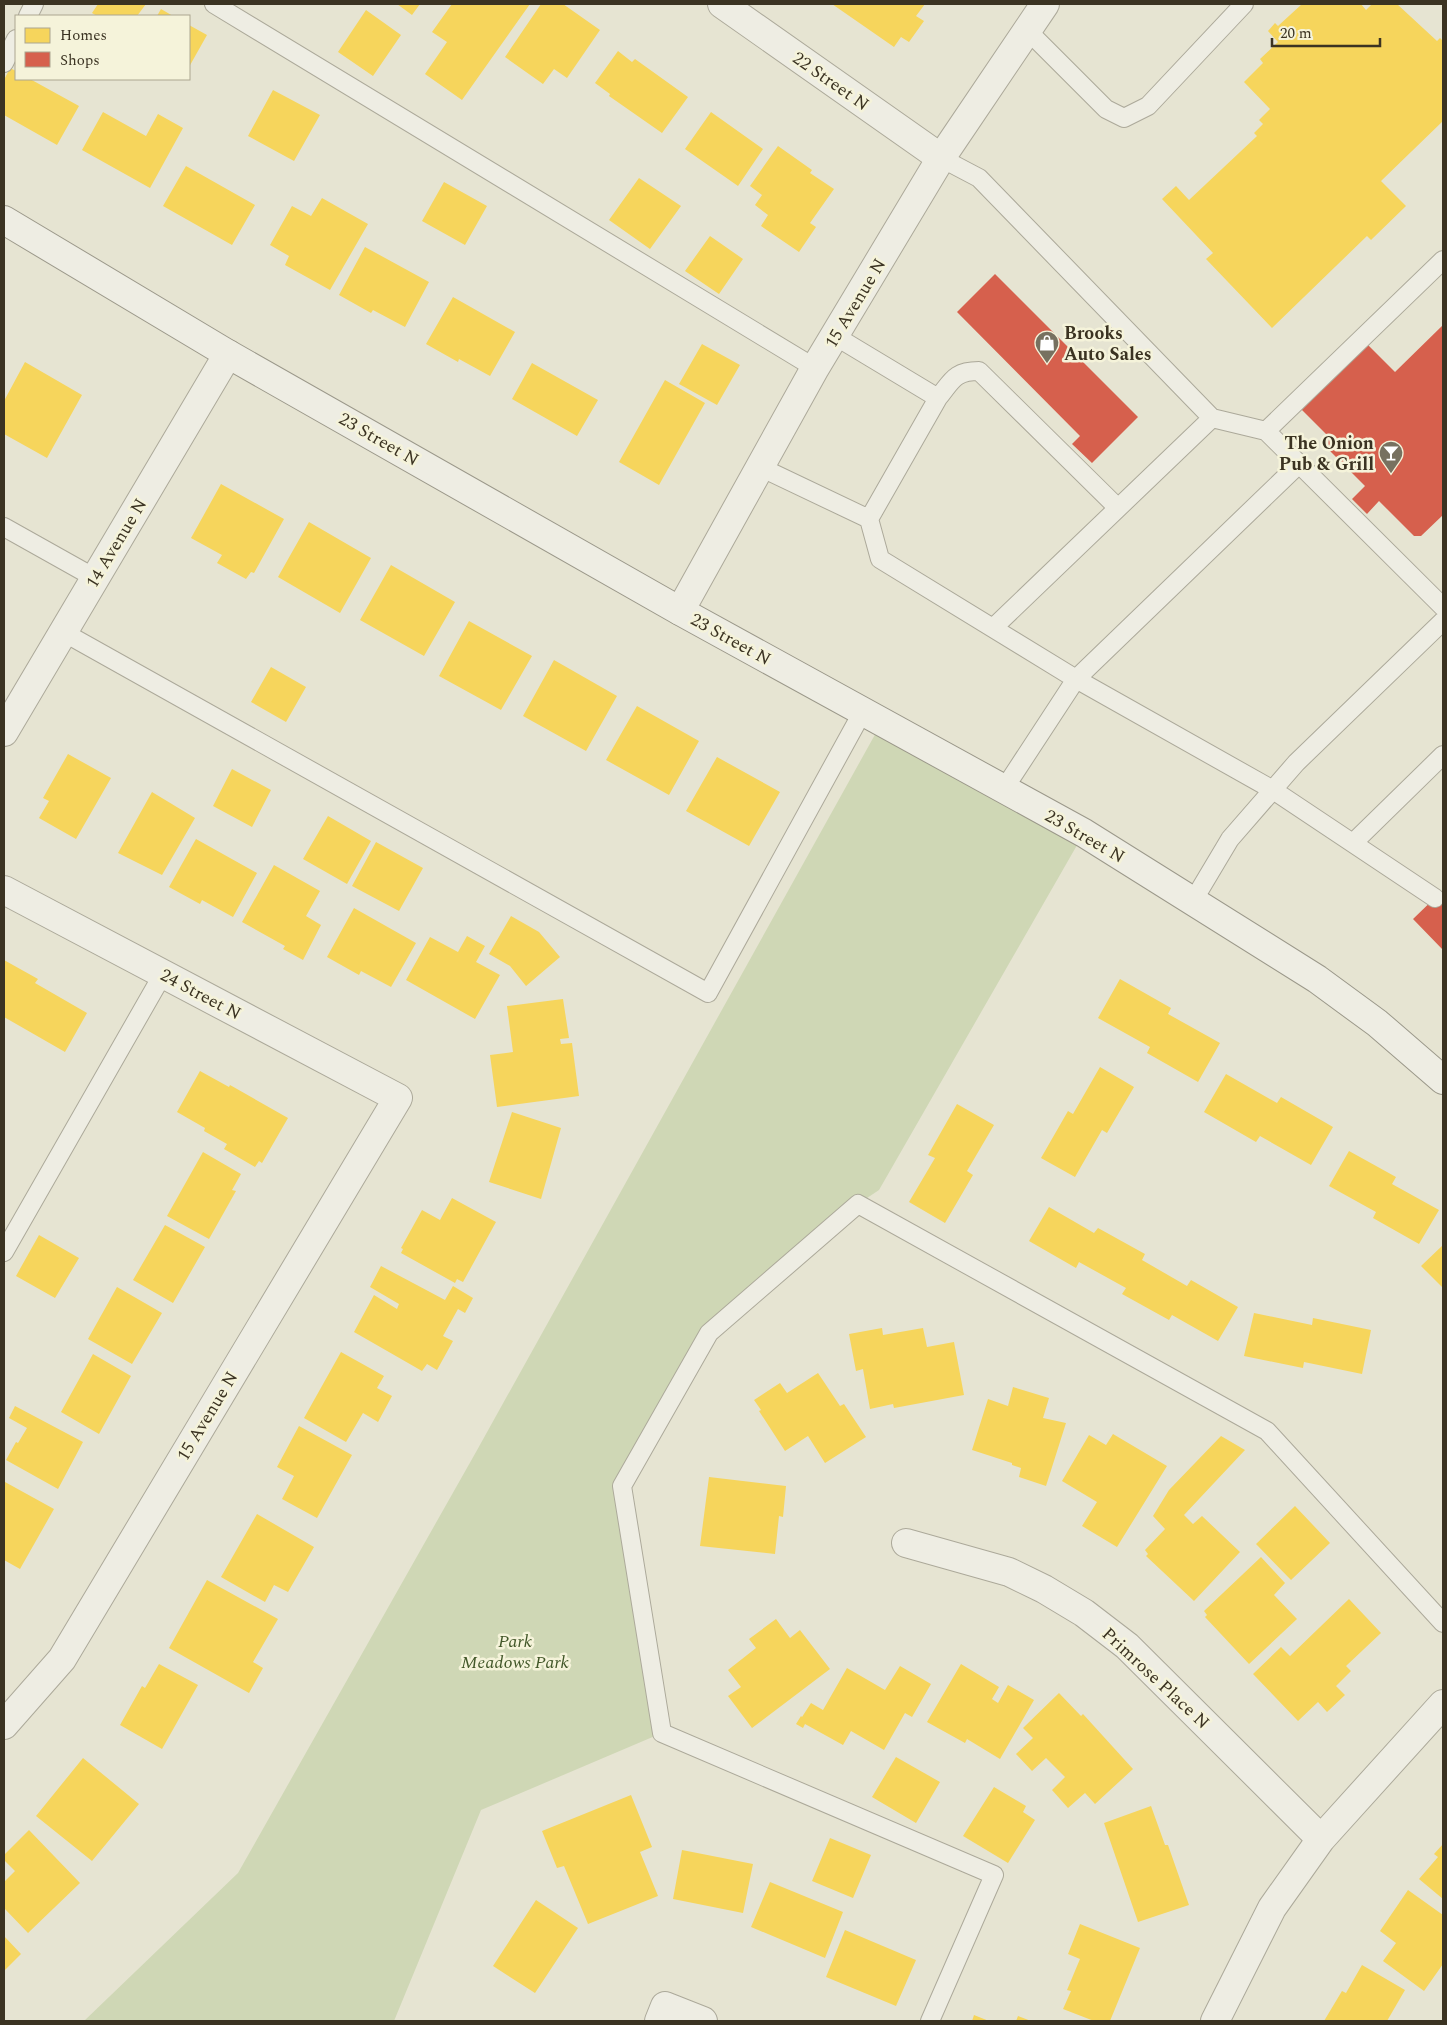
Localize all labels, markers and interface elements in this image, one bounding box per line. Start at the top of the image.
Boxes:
legend [15,15,190,80]
scale bar [1272,15,1380,47]
text: 20 m [1280,22,1312,45]
text: Homes [60,24,107,47]
street label: 22 Street N [787,45,875,118]
text: Shops [60,49,100,72]
street label: 15 Avenue N [818,253,893,353]
place label: Brooks Auto Sales [1064,320,1152,368]
shop icon: Brooks Auto Sales [1034,330,1060,364]
street label: 23 Street N [334,406,424,473]
place label: The Onion Pub & Grill [1279,430,1374,478]
bar icon: The Onion Pub & Grill [1378,440,1404,474]
street label: 14 Avenue N [79,493,154,593]
street label: 23 Street N [685,606,776,673]
street label: 23 Street N [1040,803,1130,870]
street label: 24 Street N [155,962,246,1027]
street label: 15 Avenue N [170,1366,245,1466]
street label: Primrose Place N [1096,1621,1216,1736]
park label: Park Meadows Park [461,1628,570,1676]

